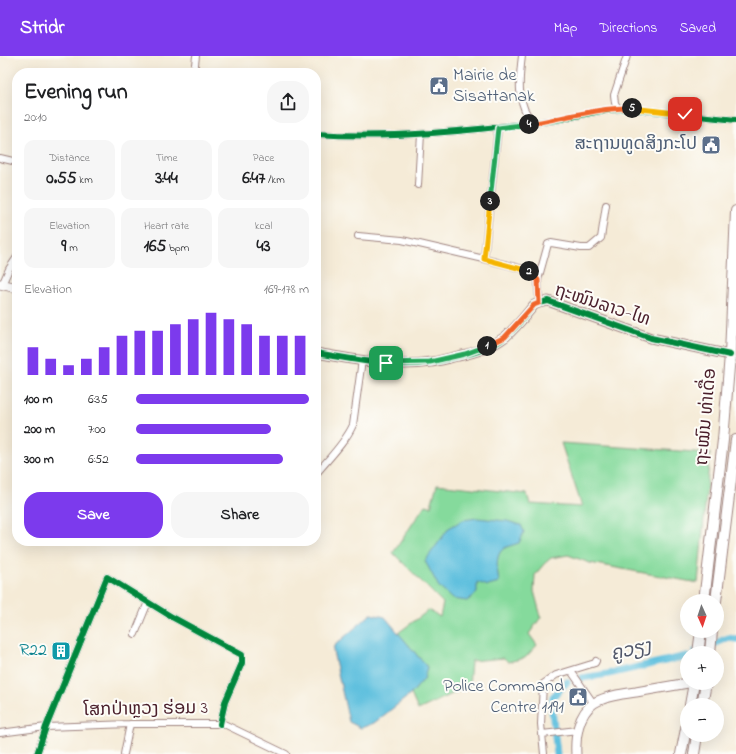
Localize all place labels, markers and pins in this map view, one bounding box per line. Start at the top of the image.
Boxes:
place label: Mairie de Sisattanak [453,63,535,110]
public building icon: Mairie de Sisattanak [428,75,450,97]
pin [668,97,702,131]
pin: 5 [622,98,642,118]
pin: 4 [519,114,539,134]
place label: ສະຖານທູດສິງກະໂປ [574,132,697,158]
public building icon: ສະຖານທູດສິງກະໂປ [700,134,722,156]
pin: 3 [480,191,500,211]
pin: 2 [519,261,539,281]
pin: 1 [477,336,497,356]
pin [369,346,403,380]
place label: R22 [19,638,47,664]
building icon: R22 [50,640,72,662]
place label: Police Command Centre 1191 [443,674,564,721]
public building icon: Police Command Centre 1191 [567,686,589,708]

